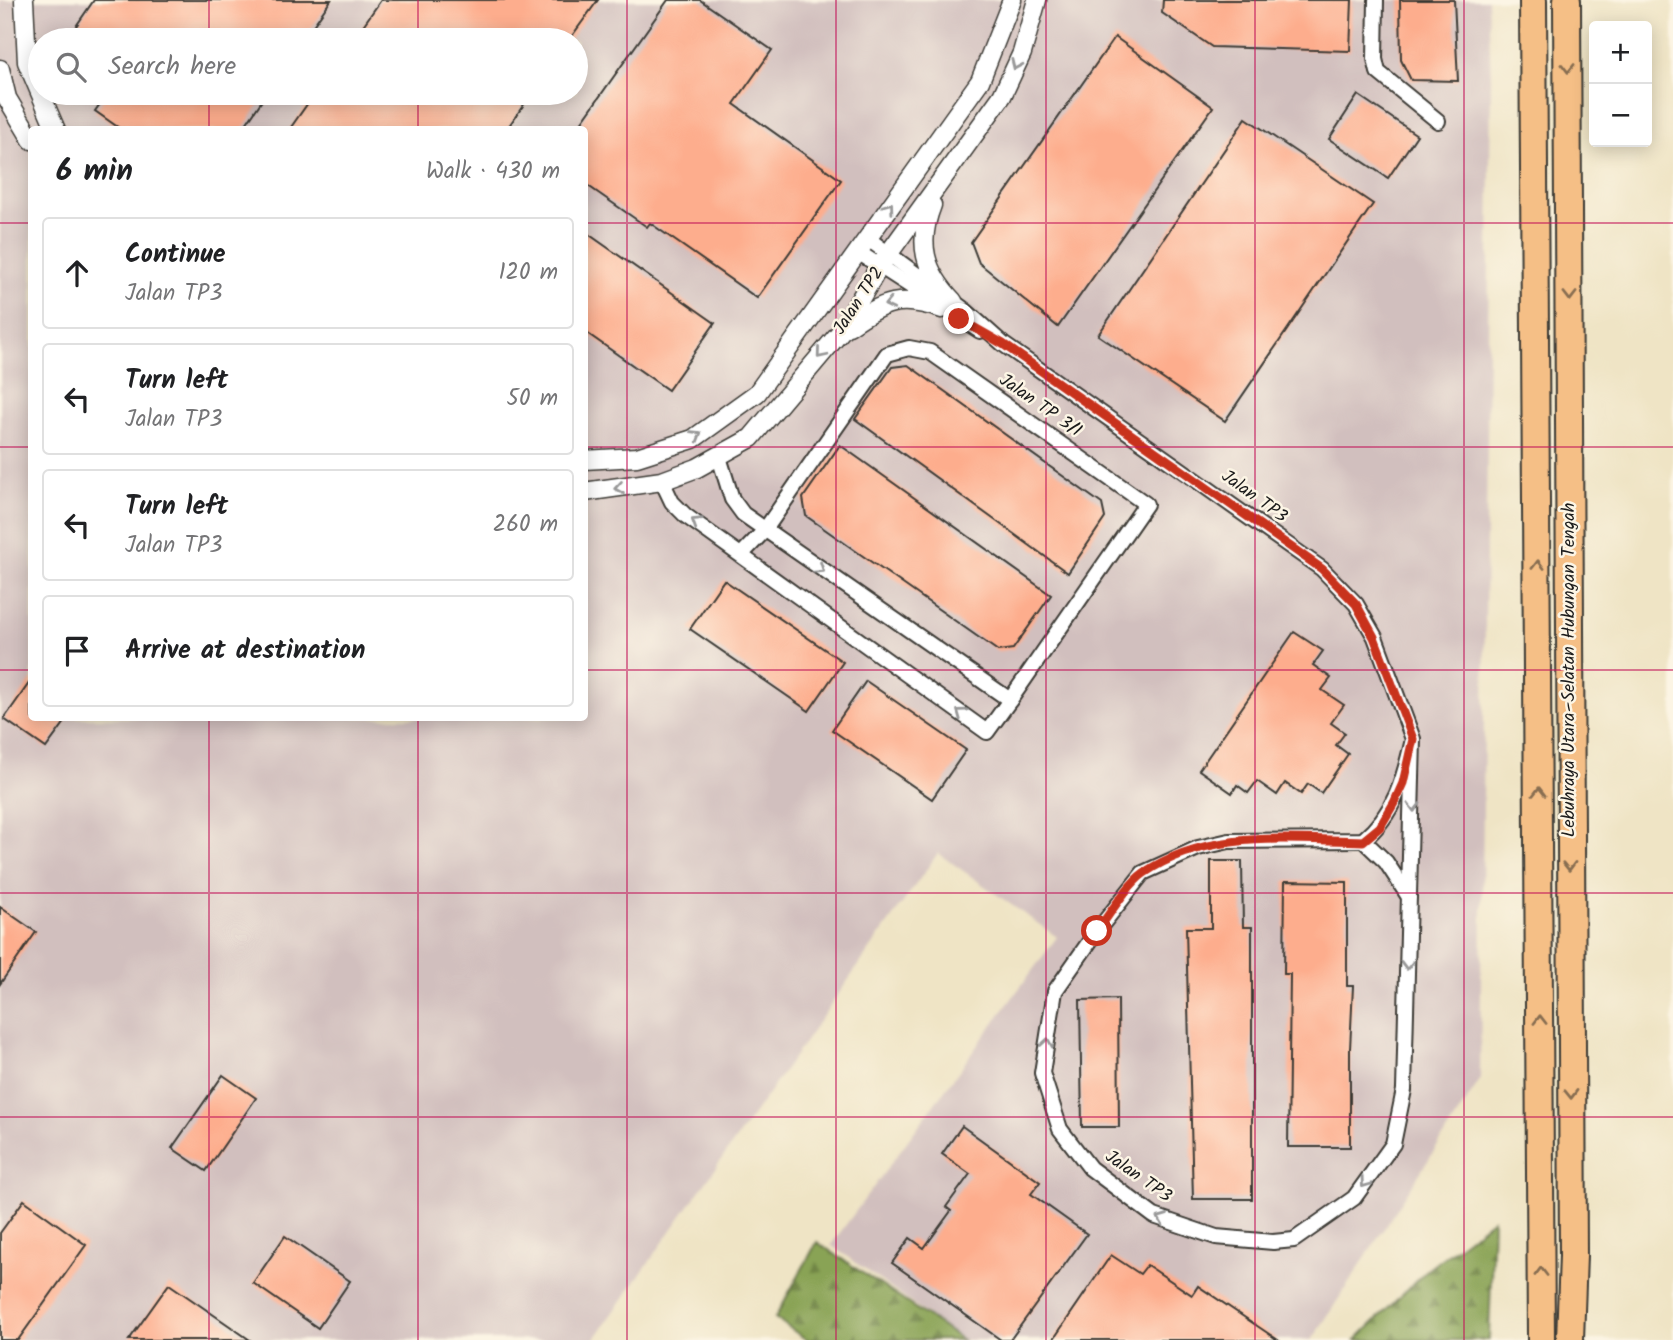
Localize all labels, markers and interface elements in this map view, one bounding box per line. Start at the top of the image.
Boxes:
map controls [1589,21,1652,147]
button: + [1589,21,1652,84]
search box [28,28,588,105]
text: Search here [108,46,236,88]
icon: search [52,48,90,86]
one-way arrow [1010,58,1024,70]
one-way arrow [1560,63,1576,74]
button: − [1589,84,1652,147]
text: 6 min [56,148,133,196]
text: Walk · 430 m [426,154,560,190]
one-way arrow [881,202,893,215]
text: Continue [125,234,226,276]
icon: ahead [58,254,96,292]
text: 120 m [498,255,558,291]
street label: Jalan TP2 [826,261,892,341]
text: Jalan TP3 [125,276,222,312]
one-way arrow [1562,291,1578,301]
one-way arrow [883,295,895,310]
route end [943,303,974,334]
one-way arrow [817,346,829,359]
text: Turn left [125,360,228,402]
street label: Jalan TP 3/1 [993,367,1087,445]
icon: left [58,380,96,418]
text: 50 m [507,381,558,417]
text: Jalan TP3 [125,402,222,438]
one-way arrow [690,430,703,443]
street label: Jalan TP3 [1215,463,1293,531]
one-way arrow [613,480,625,495]
text: Turn left [125,486,228,528]
street label: Lebuhraya Utara–Selatan Hubungan Tengah [1555,503,1584,837]
icon: left [58,506,96,544]
text: 260 m [493,507,558,543]
one-way arrow [691,518,704,531]
text: Jalan TP3 [125,528,222,564]
one-way arrow [1530,559,1546,570]
one-way arrow [812,561,825,574]
text: Arrive at destination [125,630,365,672]
icon: arrive [58,632,96,670]
one-way arrow [956,709,969,721]
one-way arrow [1531,787,1547,797]
one-way arrow [1406,803,1422,813]
one-way arrow [1561,861,1577,872]
route start [1081,915,1112,946]
one-way arrow [1400,960,1415,971]
one-way arrow [1532,1014,1548,1025]
one-way arrow [1039,1037,1054,1049]
one-way arrow [1563,1089,1579,1099]
street label: Jalan TP3 [1098,1143,1178,1211]
one-way arrow [1361,1175,1373,1188]
one-way arrow [1157,1213,1169,1227]
one-way arrow [1533,1266,1549,1277]

